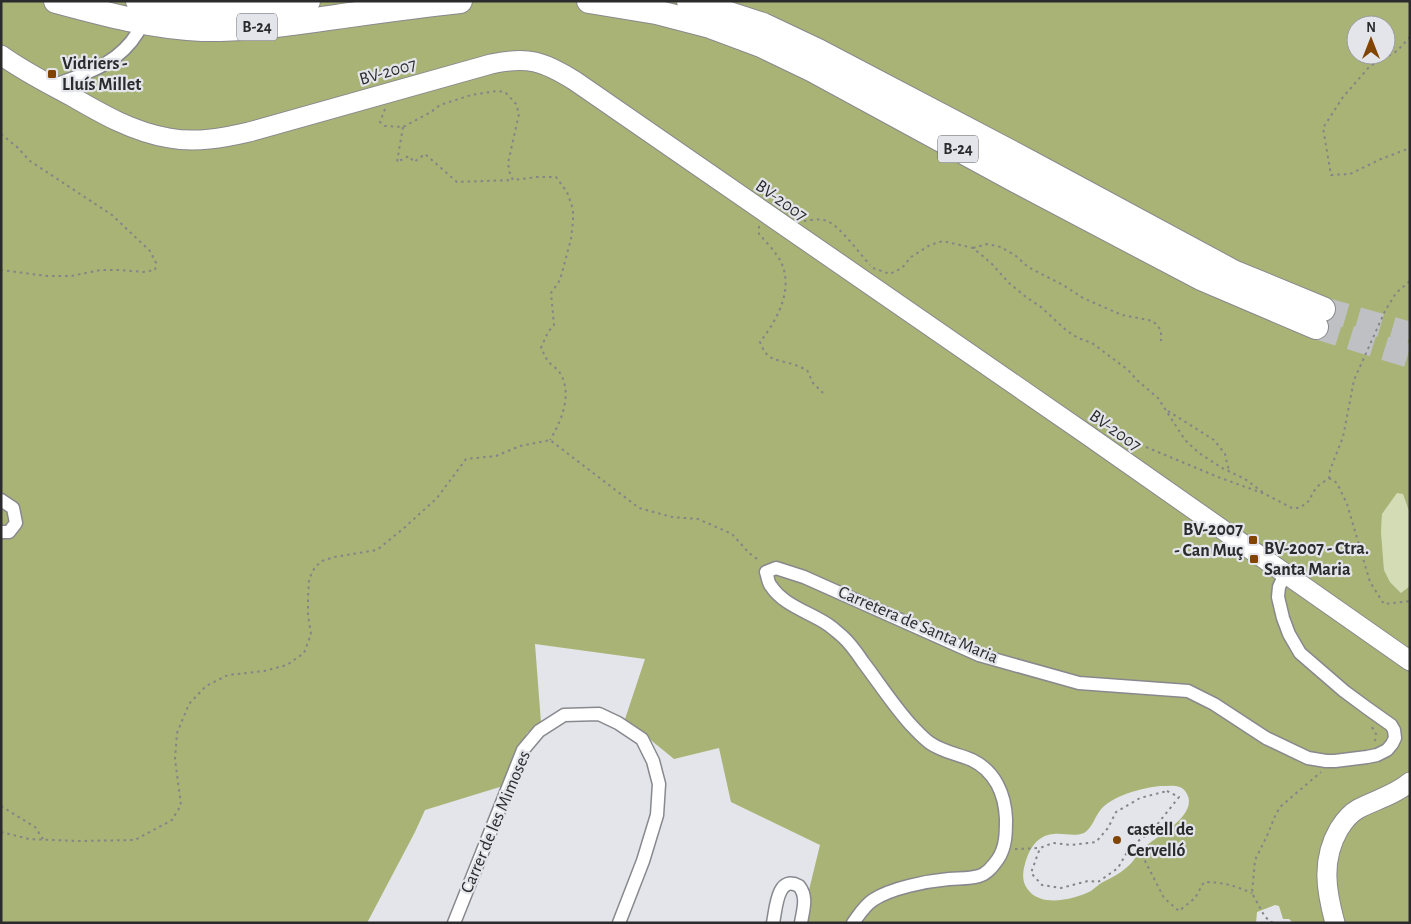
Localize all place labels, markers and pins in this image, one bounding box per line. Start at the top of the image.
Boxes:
place label: Vidriers - Lluís Millet [62,55,141,94]
marker: Vidriers - Lluís Millet [46,68,58,80]
place label: BV-2007 - Can Muç [1174,521,1243,560]
marker: BV-2007 - Can Muç [1247,534,1259,546]
place label: BV-2007 - Ctra. Santa Maria [1264,540,1369,579]
marker: BV-2007 - Ctra. Santa Maria [1248,553,1260,565]
place label: castell de Cervelló [1127,821,1194,860]
marker: castell de Cervelló [1111,834,1123,846]

